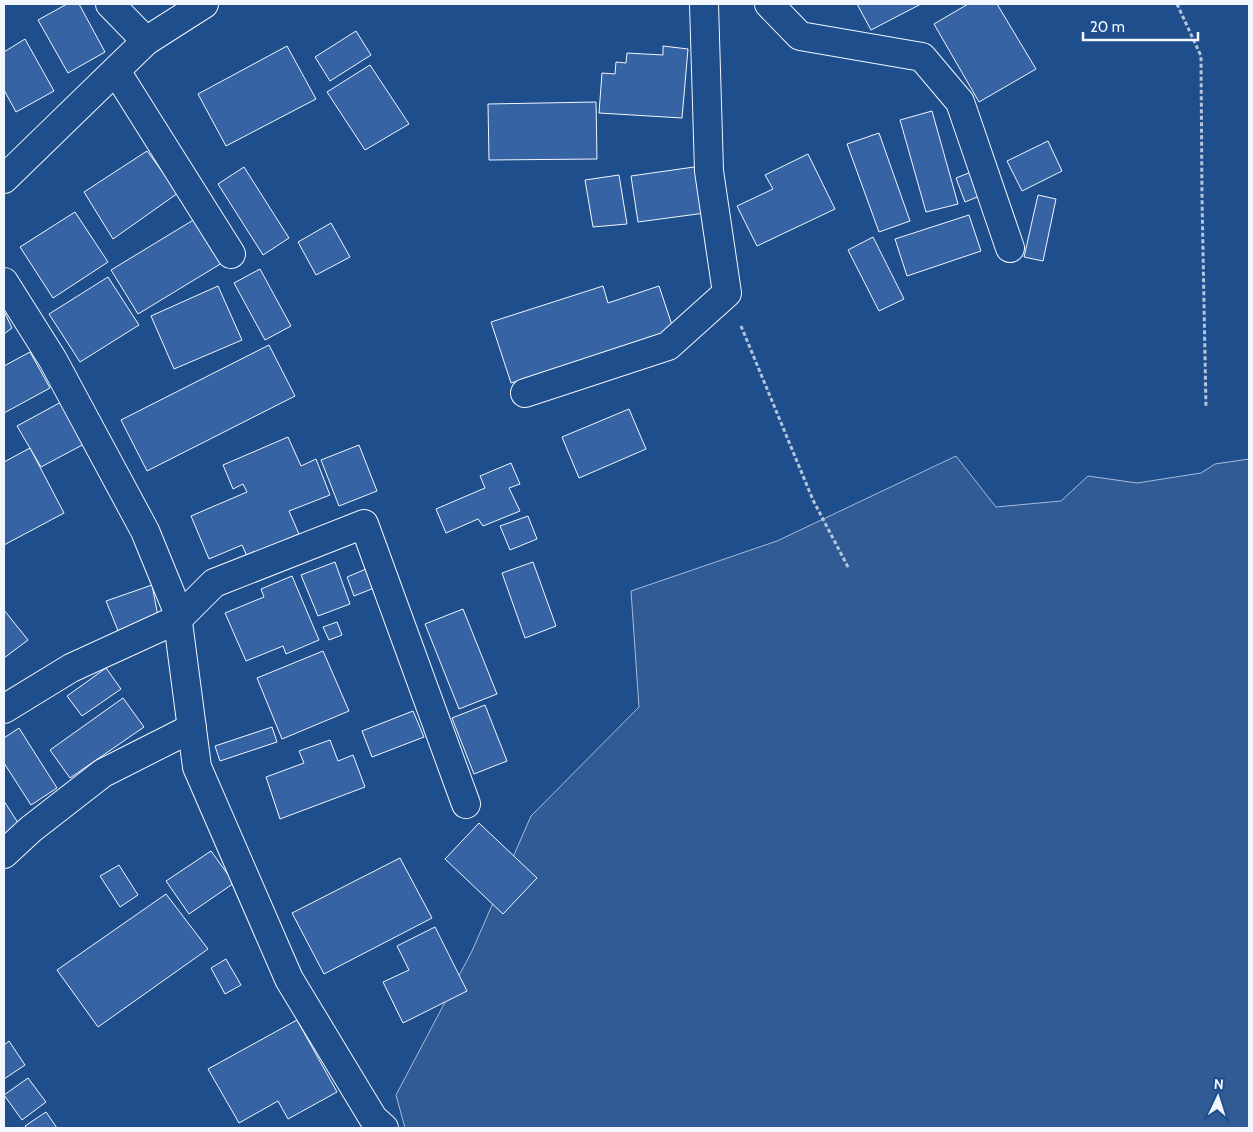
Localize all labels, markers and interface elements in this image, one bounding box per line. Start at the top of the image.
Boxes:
scale bar [1083,10,1198,42]
text: 20 m [1090,18,1125,36]
north arrow [1193,1072,1243,1122]
text: N [1213,1075,1224,1093]

